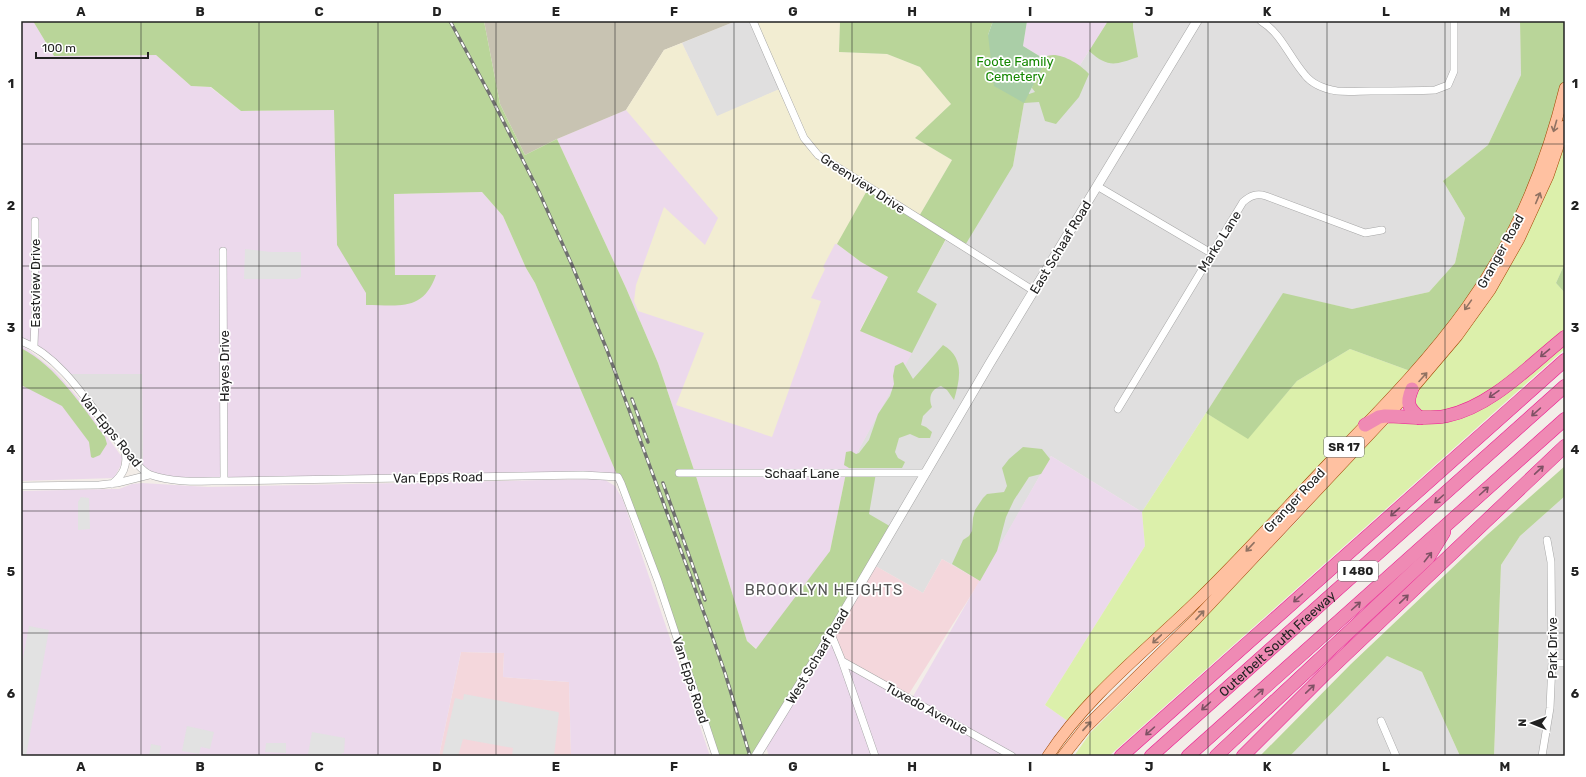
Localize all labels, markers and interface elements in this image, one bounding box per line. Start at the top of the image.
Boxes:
text: A [76,4,86,19]
text: B [195,4,205,19]
text: C [314,4,324,19]
text: D [432,4,442,19]
text: E [552,4,560,19]
text: F [670,4,678,19]
text: G [788,4,798,19]
text: H [907,4,917,19]
text: I [1028,4,1032,19]
text: J [1145,4,1153,19]
text: K [1263,4,1272,19]
text: L [1382,4,1390,19]
text: M [1500,4,1510,19]
scale bar [36,34,148,60]
text: 100 m [42,41,76,55]
park label: Foote Family Cemetery [976,54,1054,84]
text: 1 [8,76,14,91]
text: 1 [1572,76,1578,91]
one-way arrow [1551,119,1558,132]
street label: Greenview Drive [818,150,908,216]
one-way arrow [1535,193,1543,205]
text: 2 [7,198,15,213]
street label: East Schaaf Road [1027,198,1094,297]
text: 2 [1571,198,1579,213]
street label: Marko Lane [1195,208,1244,275]
street label: Granger Road [1474,212,1528,291]
street label: Eastview Drive [28,239,43,327]
one-way arrow [1464,300,1472,311]
text: 3 [7,320,16,335]
text: 3 [1571,320,1580,335]
street label: Hayes Drive [217,330,232,402]
one-way arrow [1539,349,1550,358]
one-way arrow [1418,372,1427,382]
one-way arrow [1489,390,1500,398]
street label: Van Epps Road [76,391,145,470]
one-way arrow [1531,407,1541,417]
road number: SR 17 [1324,437,1364,457]
text: 4 [7,442,16,457]
text: 4 [1571,442,1580,457]
street label: Granger Road [1261,465,1329,536]
one-way arrow [1534,465,1544,475]
street label: Schaaf Lane [764,466,840,481]
street label: Van Epps Road [393,469,483,486]
one-way arrow [1479,487,1489,496]
one-way arrow [1434,494,1444,503]
one-way arrow [1390,507,1400,516]
one-way arrow [1245,542,1254,552]
one-way arrow [1424,551,1432,562]
road number: I 480 [1338,561,1378,581]
text: 5 [7,564,15,579]
text: 5 [1571,564,1579,579]
district label: BROOKLYN HEIGHTS [745,581,903,599]
street label: Outerbelt South Freeway [1216,588,1339,700]
one-way arrow [1293,594,1303,603]
one-way arrow [1399,594,1409,604]
one-way arrow [1350,602,1360,611]
street label: West Schaaf Road [783,606,852,707]
one-way arrow [1195,610,1204,620]
street label: Park Drive [1545,617,1560,679]
one-way arrow [1152,634,1162,643]
street label: Van Epps Road [669,635,712,725]
street label: Tuxedo Avenue [883,680,971,737]
one-way arrow [1305,684,1315,694]
text: 6 [7,686,16,701]
text: 6 [1571,686,1580,701]
one-way arrow [1254,688,1264,697]
one-way arrow [1201,702,1211,711]
north arrow [1512,703,1552,743]
text: N [1516,719,1529,727]
one-way arrow [1082,721,1092,731]
one-way arrow [1145,726,1155,735]
text: A [76,759,86,774]
text: B [195,759,205,774]
text: C [314,759,324,774]
text: D [432,759,442,774]
text: E [552,759,560,774]
text: F [670,759,678,774]
text: G [788,759,798,774]
text: H [907,759,917,774]
text: I [1028,759,1032,774]
text: J [1145,759,1153,774]
text: K [1263,759,1272,774]
text: L [1382,759,1390,774]
text: M [1500,759,1510,774]

